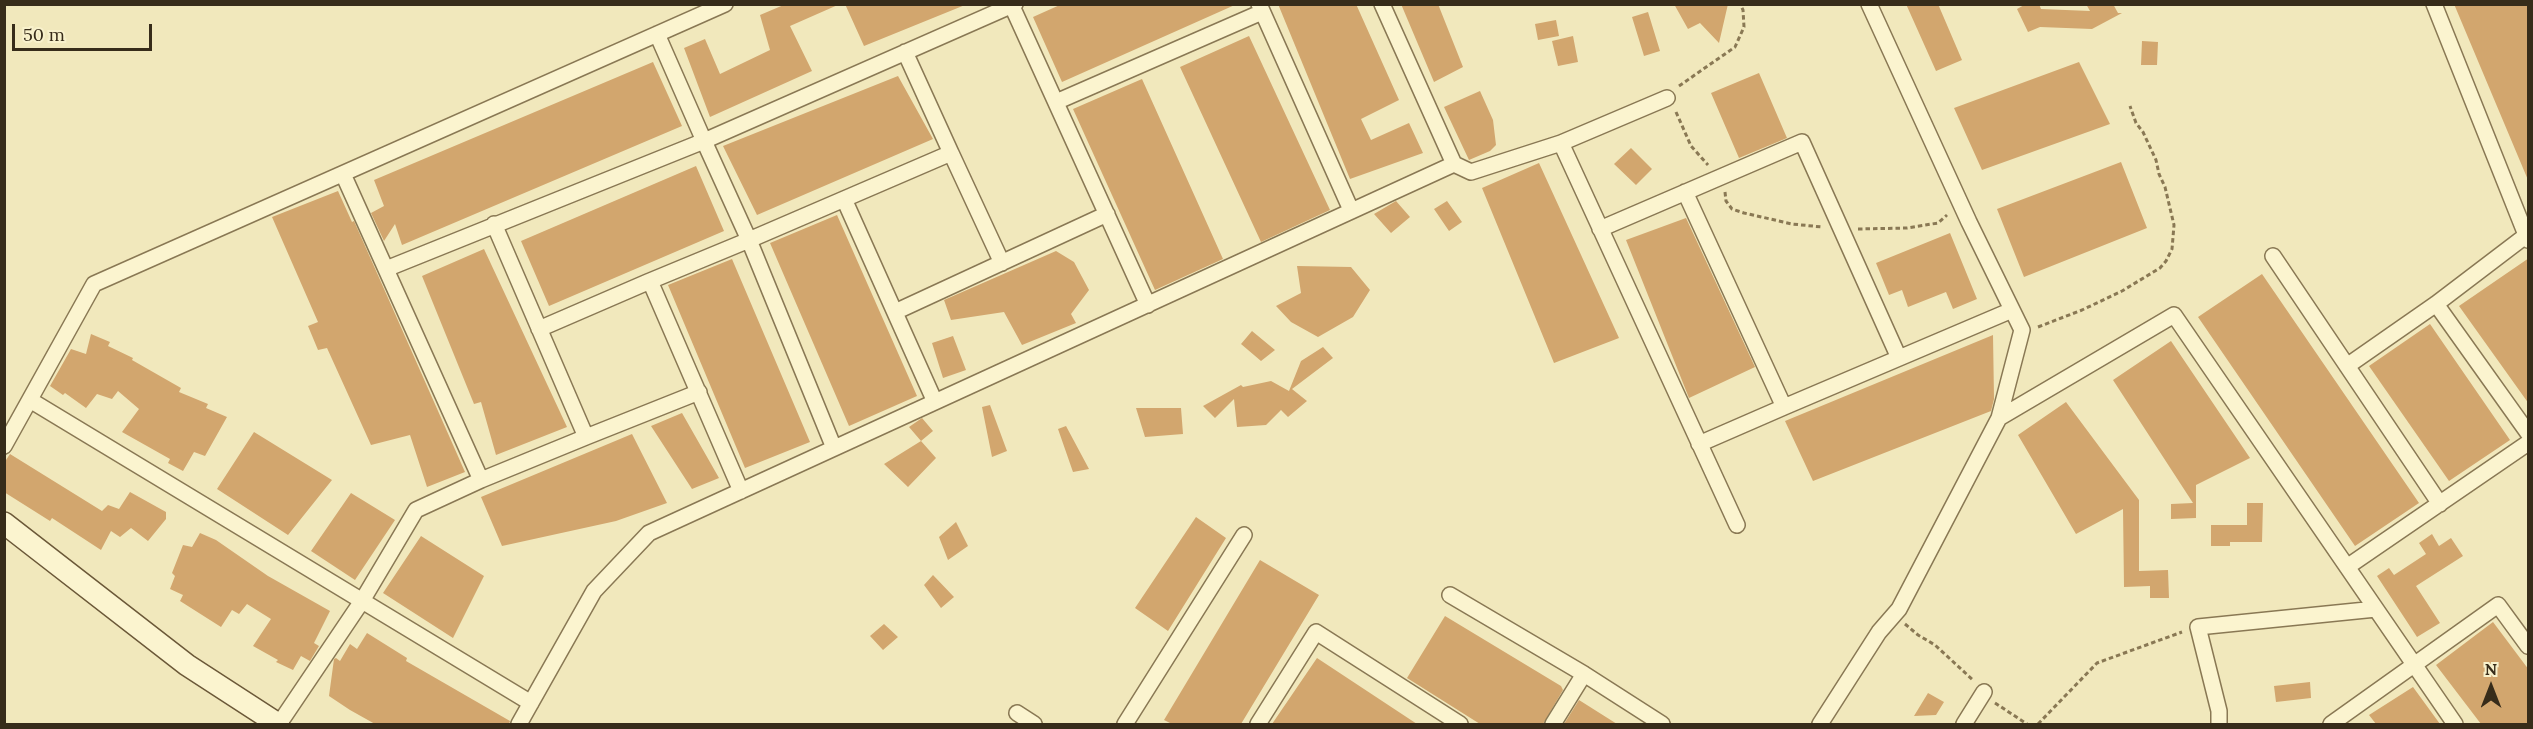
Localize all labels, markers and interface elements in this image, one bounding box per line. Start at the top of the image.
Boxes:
scale bar [15,12,154,50]
text: 50 m [23,23,65,46]
north arrow [2461,657,2521,717]
text: N [2485,659,2497,679]

